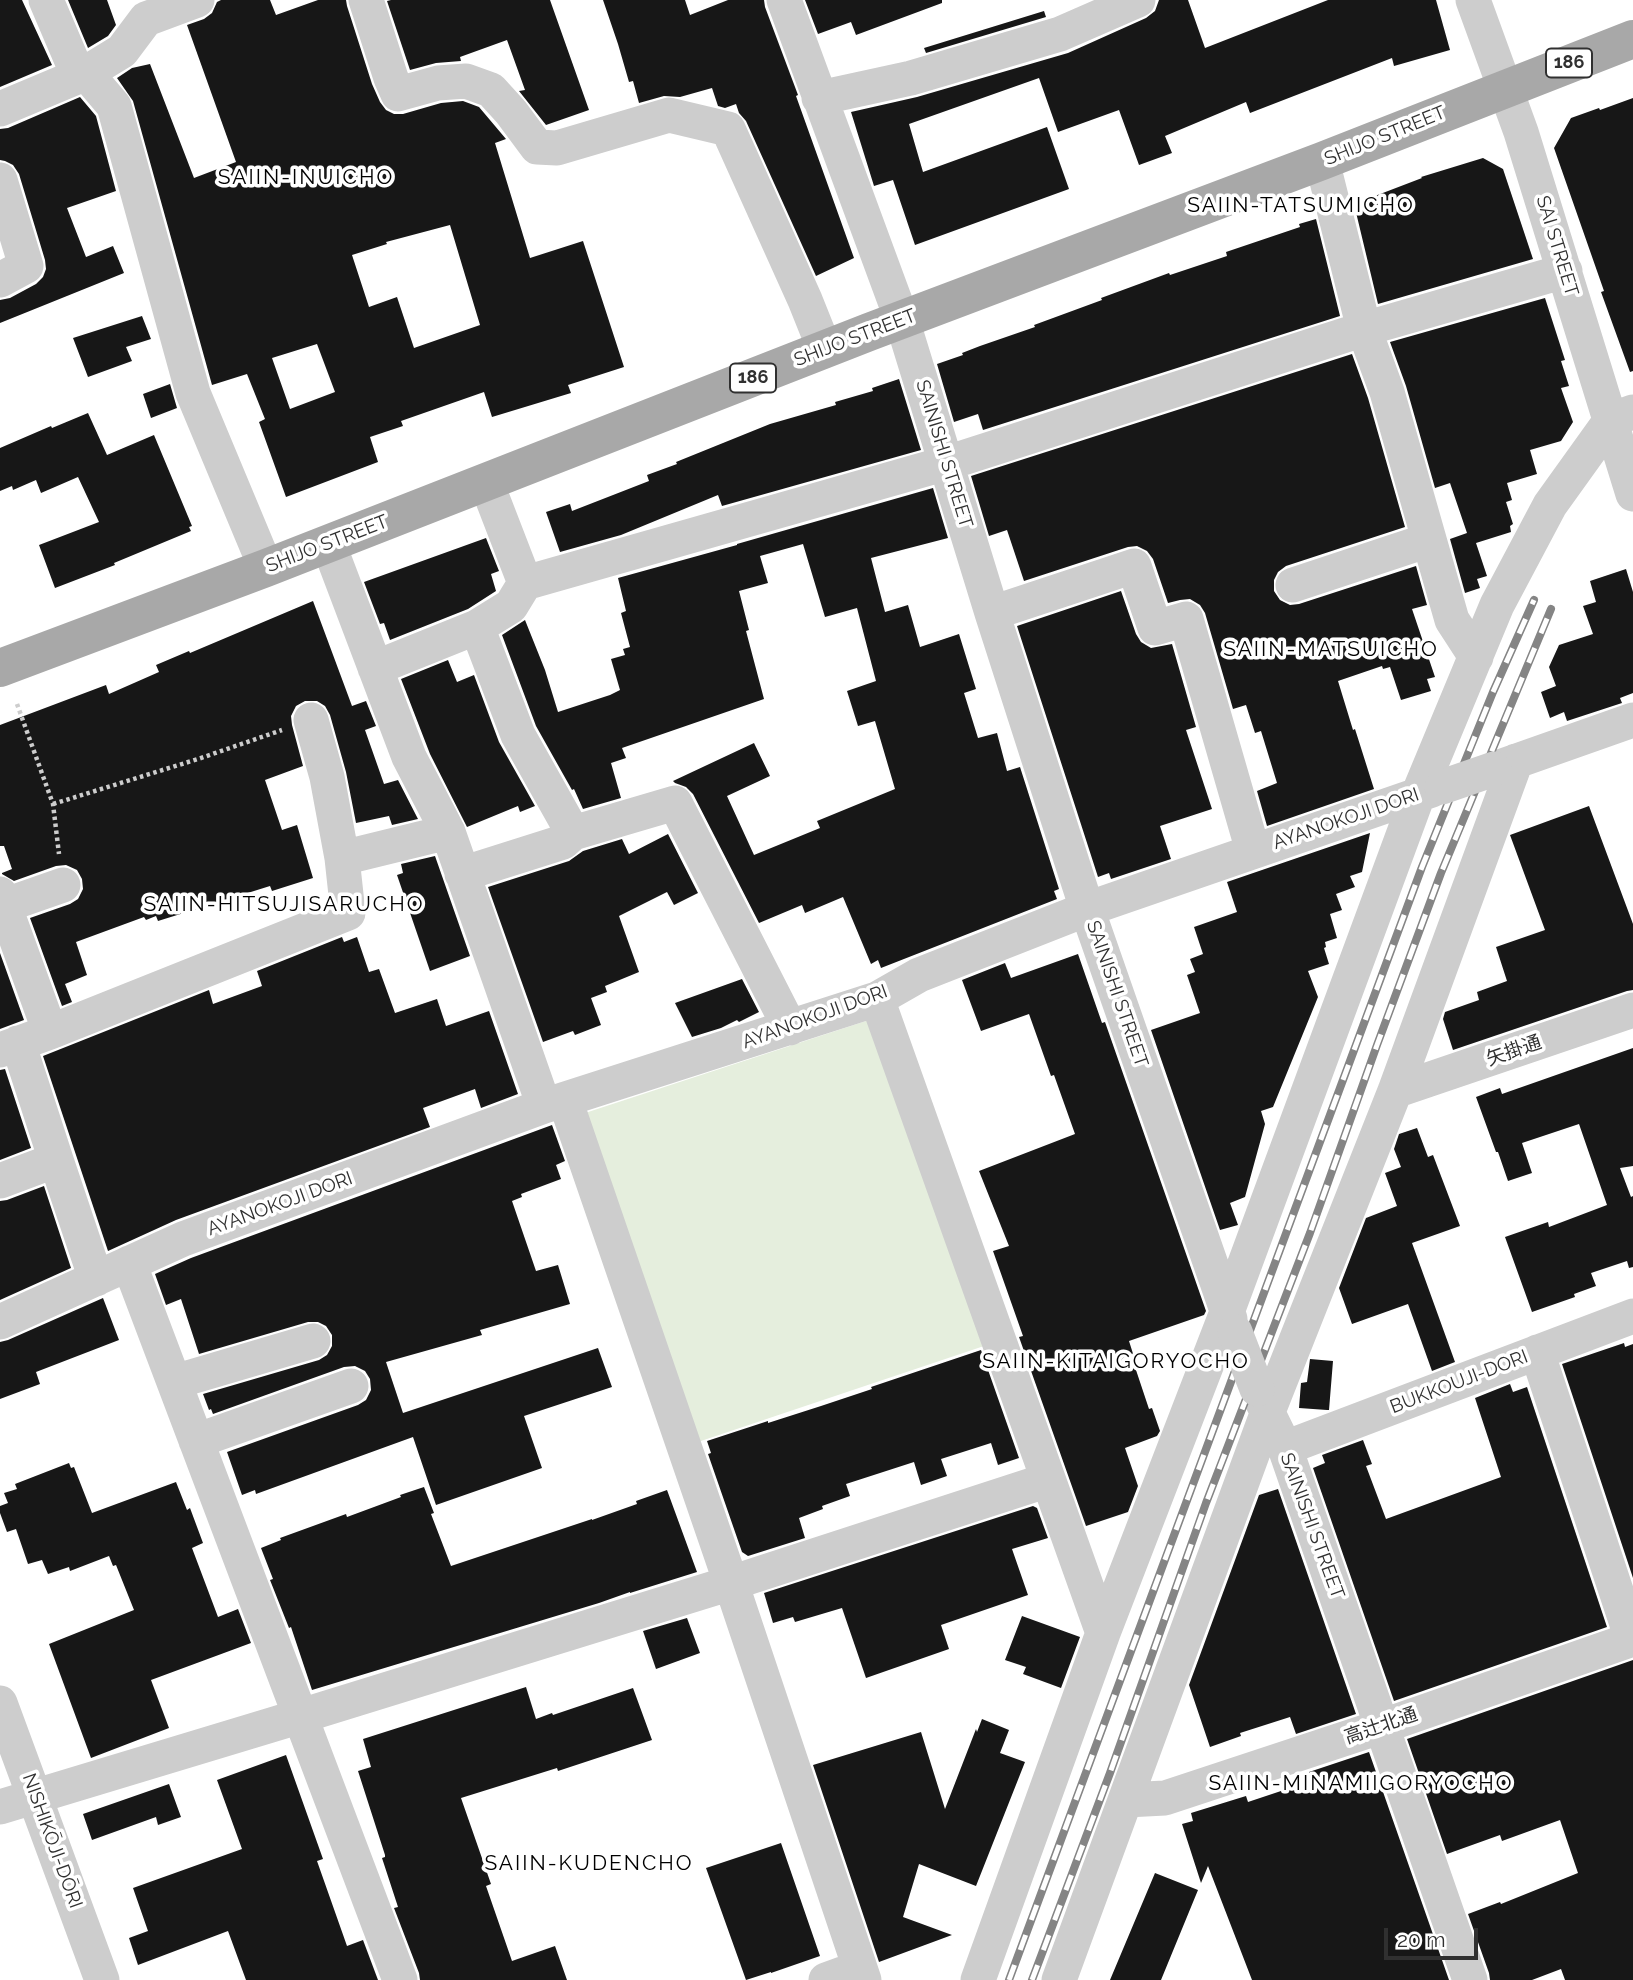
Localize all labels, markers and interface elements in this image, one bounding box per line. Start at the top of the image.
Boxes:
road number: 186 [1546,48,1592,78]
street label: SHIJO STREET [1321,101,1449,171]
district label: SAIIN-INUICHO [219,165,393,191]
district label: SAIIN-TATSUMICHO [1189,193,1413,219]
street label: SAI STREET [1531,193,1583,299]
street label: SHIJO STREET [791,304,919,372]
road number: 186 [730,364,776,392]
street label: SAINISHI STREET [911,377,977,531]
street label: SHIJO STREET [263,510,391,578]
district label: SAIIN-MATSUICHO [1225,637,1437,663]
street label: AYANOKOJI DORI [1270,783,1422,855]
district label: SAIIN-HITSUJISARUCHO [146,892,422,918]
street label: SAINISHI STREET [1081,918,1153,1070]
street label: AYANOKOJI DORI [739,980,891,1054]
street label: 矢掛通 [1483,1031,1545,1071]
street label: AYANOKOJI DORI [204,1167,356,1241]
street label: BUKKOUJI-DORI [1387,1345,1531,1419]
district label: SAIIN-KITAIGORYOCHO [985,1349,1247,1375]
street label: SAINISHI STREET [1275,1450,1349,1602]
street label: 高辻北通 [1341,1703,1421,1749]
street label: NISHIKŌJI-DŌRI [17,1771,87,1911]
district label: SAIIN-MINAMIIGORYOCHO [1211,1771,1511,1797]
district label: SAIIN-KUDENCHO [486,1851,692,1877]
scale bar [1388,1913,1482,1957]
text: 20 m [1397,1927,1445,1952]

